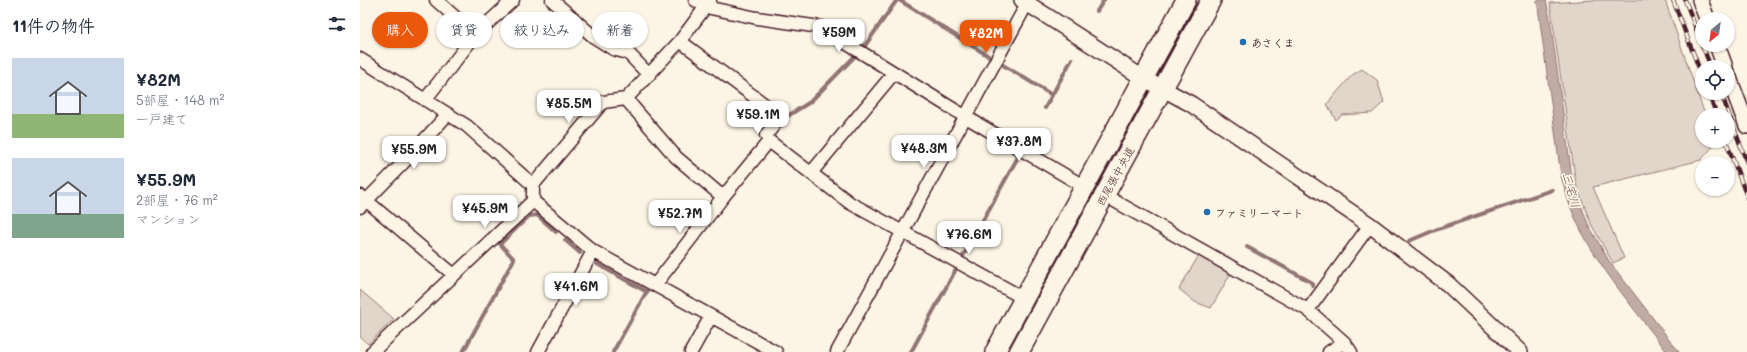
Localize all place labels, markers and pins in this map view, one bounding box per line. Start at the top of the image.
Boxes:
pin: ¥59M [815,19,863,53]
pin: ¥82M [962,20,1010,54]
place label: あさくま [1251,35,1295,50]
marker: あさくま [1238,37,1248,47]
pin: ¥85.5M [536,90,602,124]
pin: ¥59.1M [725,101,791,135]
pin: ¥37.8M [986,128,1052,162]
pin: ¥48.3M [891,135,957,169]
pin: ¥55.9M [381,136,447,170]
pin: ¥45.9M [452,195,518,229]
pin: ¥52.7M [647,200,713,234]
place label: ファミリーマート [1215,205,1303,220]
marker: ファミリーマート [1202,207,1212,217]
pin: ¥76.6M [936,221,1002,255]
pin: ¥41.6M [543,273,609,307]

